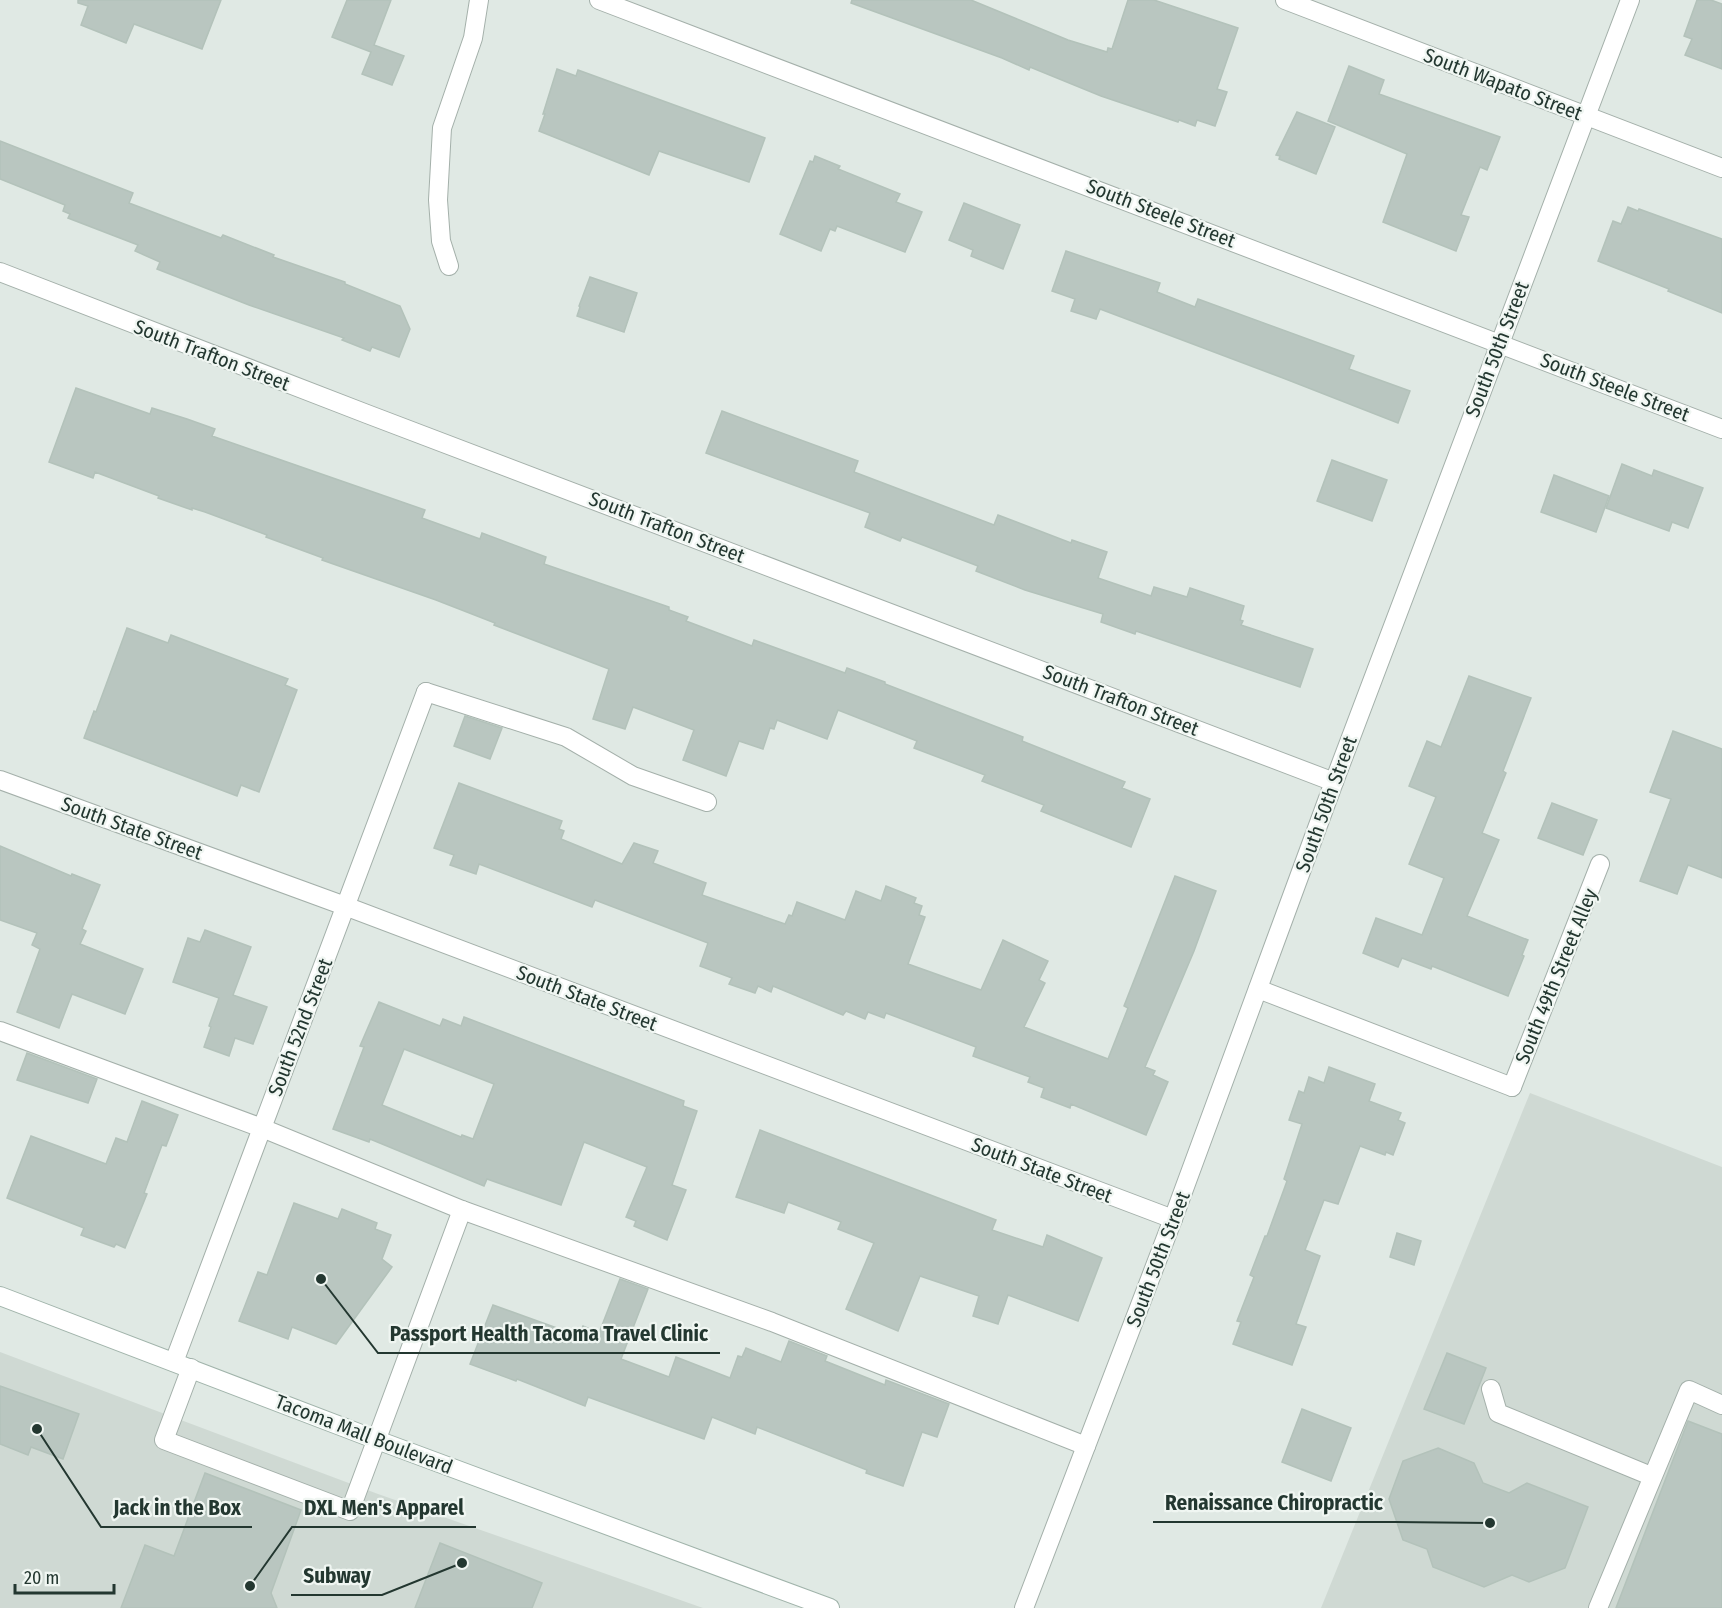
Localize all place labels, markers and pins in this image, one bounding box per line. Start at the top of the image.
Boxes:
callout: Passport Health Tacoma Travel Clinic [378,1314,720,1353]
callout: Renaissance Chiropractic [1153,1483,1395,1522]
callout: Jack in the Box [101,1488,252,1527]
callout: DXL Men's Apparel [292,1488,476,1527]
callout: Subway [291,1556,382,1595]

